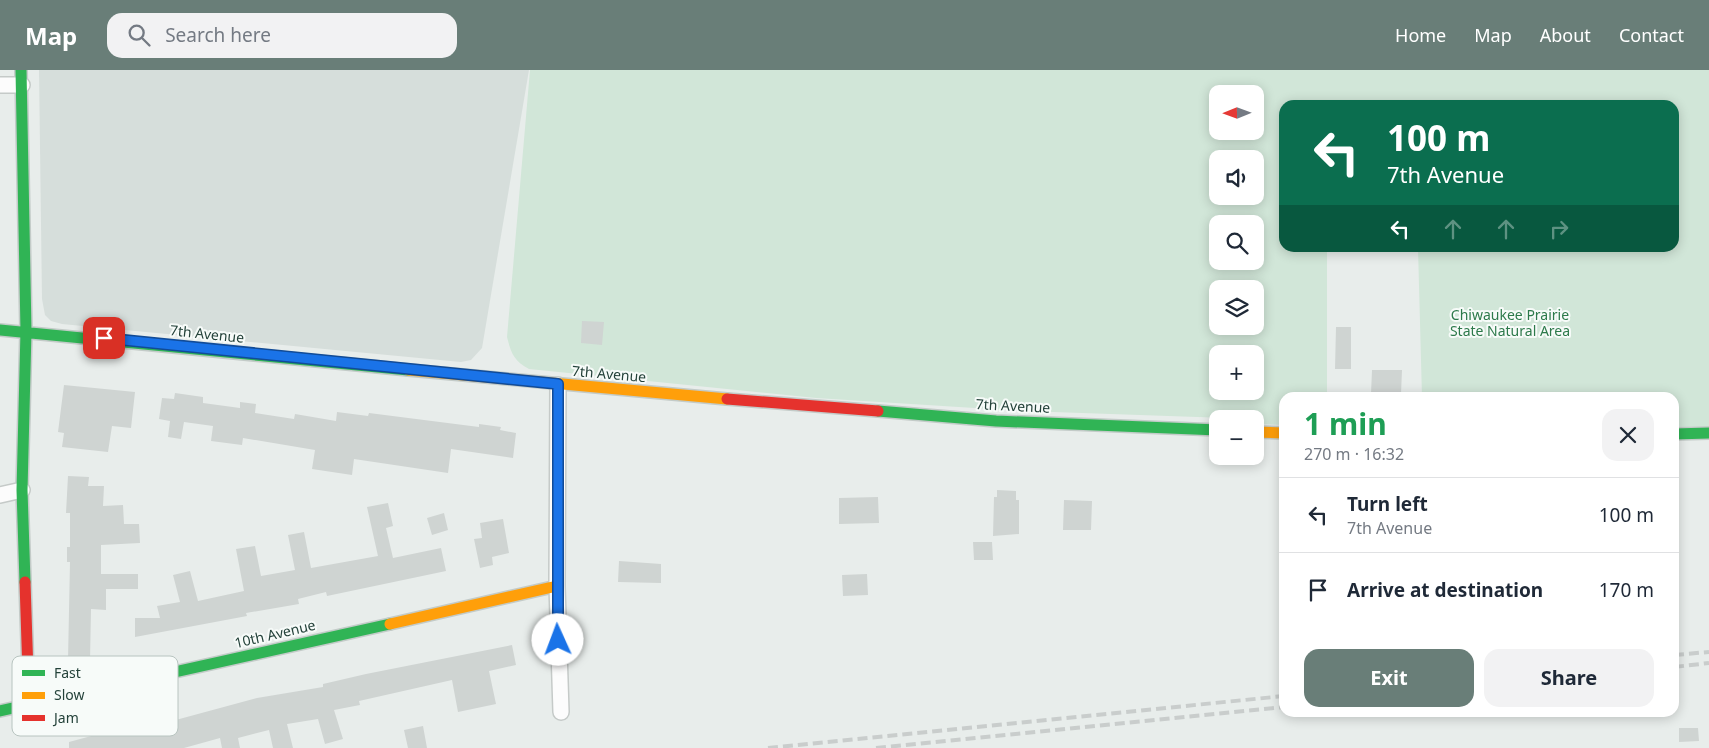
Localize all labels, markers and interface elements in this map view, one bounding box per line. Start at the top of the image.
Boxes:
search box [107,13,457,58]
text: Map [25,19,77,52]
icon: search [125,21,153,49]
text: Search here [165,22,271,48]
text: Home [1395,23,1446,47]
text: Map [1474,23,1512,47]
text: About [1540,23,1591,47]
text: Contact [1619,23,1684,47]
north arrow [1209,85,1264,140]
map controls [1209,85,1264,465]
text: 100 m [1387,114,1490,161]
icon: left [1304,120,1369,185]
button: sound [1209,150,1264,205]
text: 7th Avenue [1387,159,1504,189]
button: search [1209,215,1264,270]
icon: left [1386,215,1414,243]
icon: ahead [1439,215,1467,243]
icon: ahead [1492,215,1520,243]
icon: right [1545,215,1573,243]
button: layers [1209,280,1264,335]
park label: Chiwaukee Prairie State Natural Area [1450,305,1570,340]
pin [83,317,125,359]
street label: 7th Avenue [169,320,245,347]
icon: arrive [90,324,118,352]
button: + [1209,345,1264,400]
street label: 7th Avenue [571,361,647,386]
street label: 7th Avenue [975,394,1051,417]
text: 1 min [1304,403,1387,444]
button: close [1602,409,1654,461]
button: − [1209,410,1264,465]
text: 270 m · 16:32 [1304,443,1404,465]
text: Turn left [1347,491,1428,517]
icon: left [1304,501,1332,529]
text: 100 m [1599,502,1654,528]
text: 7th Avenue [1347,517,1432,539]
icon: arrive [1304,576,1332,604]
text: Arrive at destination [1347,577,1543,603]
text: 170 m [1599,577,1654,603]
position arrow [531,613,583,665]
street label: 10th Avenue [233,615,317,652]
button: Exit [1304,649,1474,707]
button: Share [1484,649,1654,707]
legend [12,656,178,736]
text: Fast [54,663,81,682]
text: Slow [54,685,85,704]
text: Jam [52,708,79,727]

